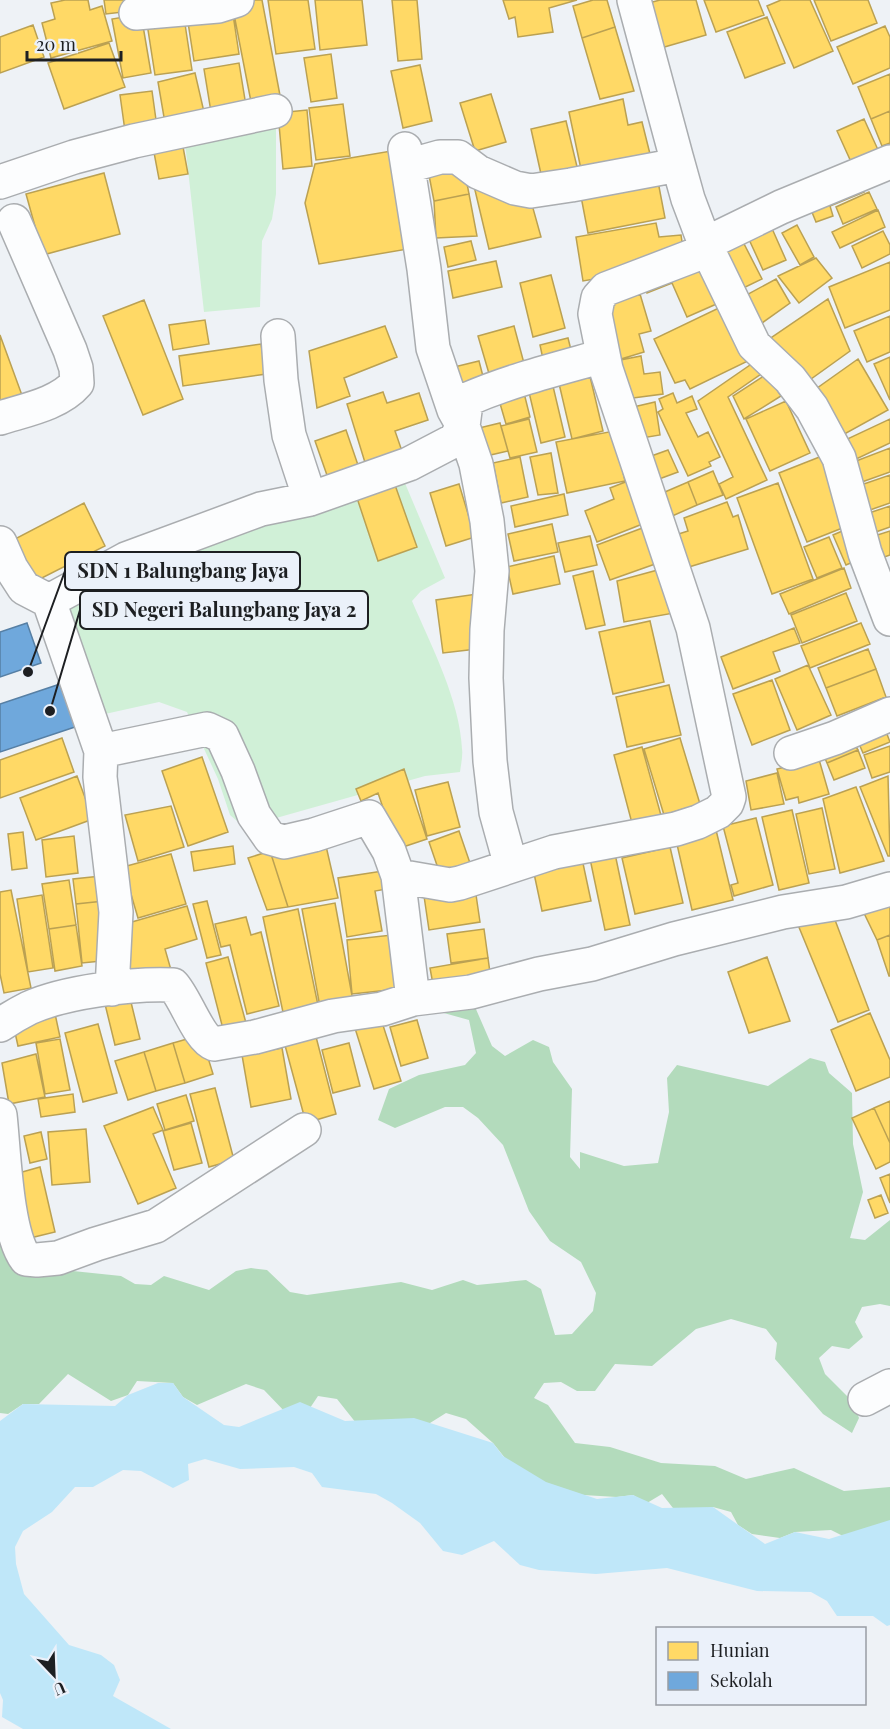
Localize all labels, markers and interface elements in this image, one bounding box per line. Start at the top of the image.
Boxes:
scale bar [27,24,122,62]
text: 20 m [36,32,76,56]
callout: SDN 1 Balungbang Jaya [65,552,300,590]
text: SDN 1 Balungbang Jaya [77,556,289,583]
callout: SD Negeri Balungbang Jaya 2 [80,591,368,629]
text: SD Negeri Balungbang Jaya 2 [92,595,356,622]
legend [656,1627,866,1705]
text: Hunian [710,1638,770,1662]
north arrow [24,1645,84,1705]
text: Sekolah [710,1668,773,1692]
text: U [51,1677,69,1701]

